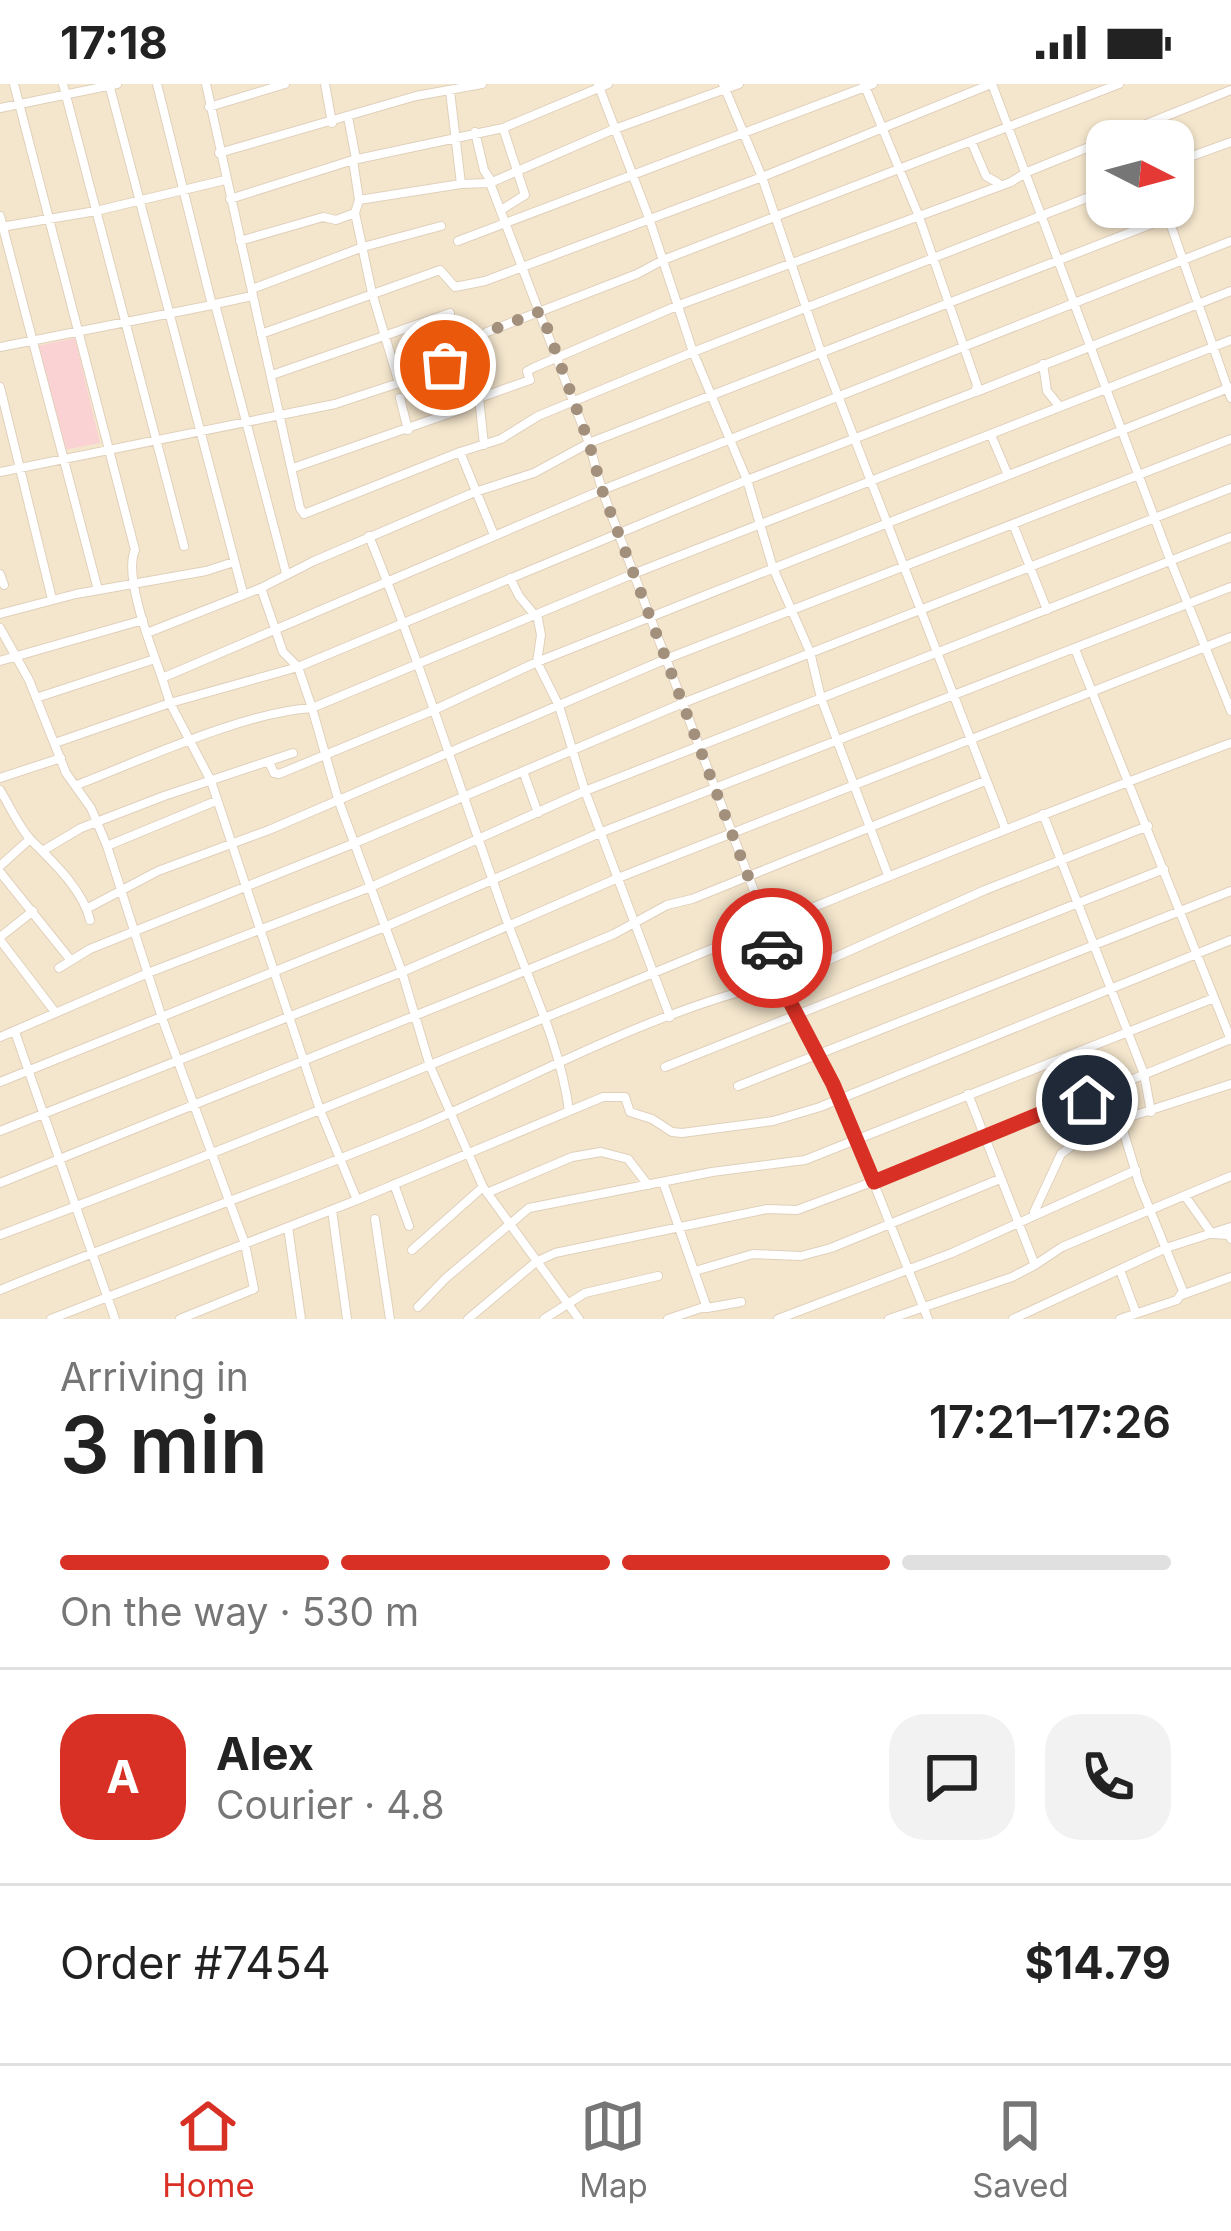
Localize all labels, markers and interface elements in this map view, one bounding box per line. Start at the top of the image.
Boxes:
text: 17:18 [60,15,168,70]
north arrow [1086,120,1194,228]
map controls [1086,120,1194,228]
pin [394,314,496,416]
icon: bag [412,332,478,398]
courier [712,888,832,1008]
icon: car [739,915,805,981]
pin [1036,1049,1138,1151]
icon: home [1054,1067,1120,1133]
text: Arriving in [60,1353,249,1400]
text: 17:21–17:26 [929,1394,1171,1449]
text: 3 min [60,1397,268,1492]
text: On the way · 530 m [60,1588,419,1635]
button: chat [889,1714,1015,1840]
button: phone [1045,1714,1171,1840]
text: Alex [216,1726,314,1781]
text: A [106,1749,140,1804]
text: Courier · 4.8 [216,1781,445,1828]
text: Order #7454 [60,1935,331,1990]
text: $14.79 [1024,1935,1171,1990]
tab: Home [162,2093,255,2205]
tab: Map [579,2093,648,2205]
tab: Saved [972,2093,1069,2205]

